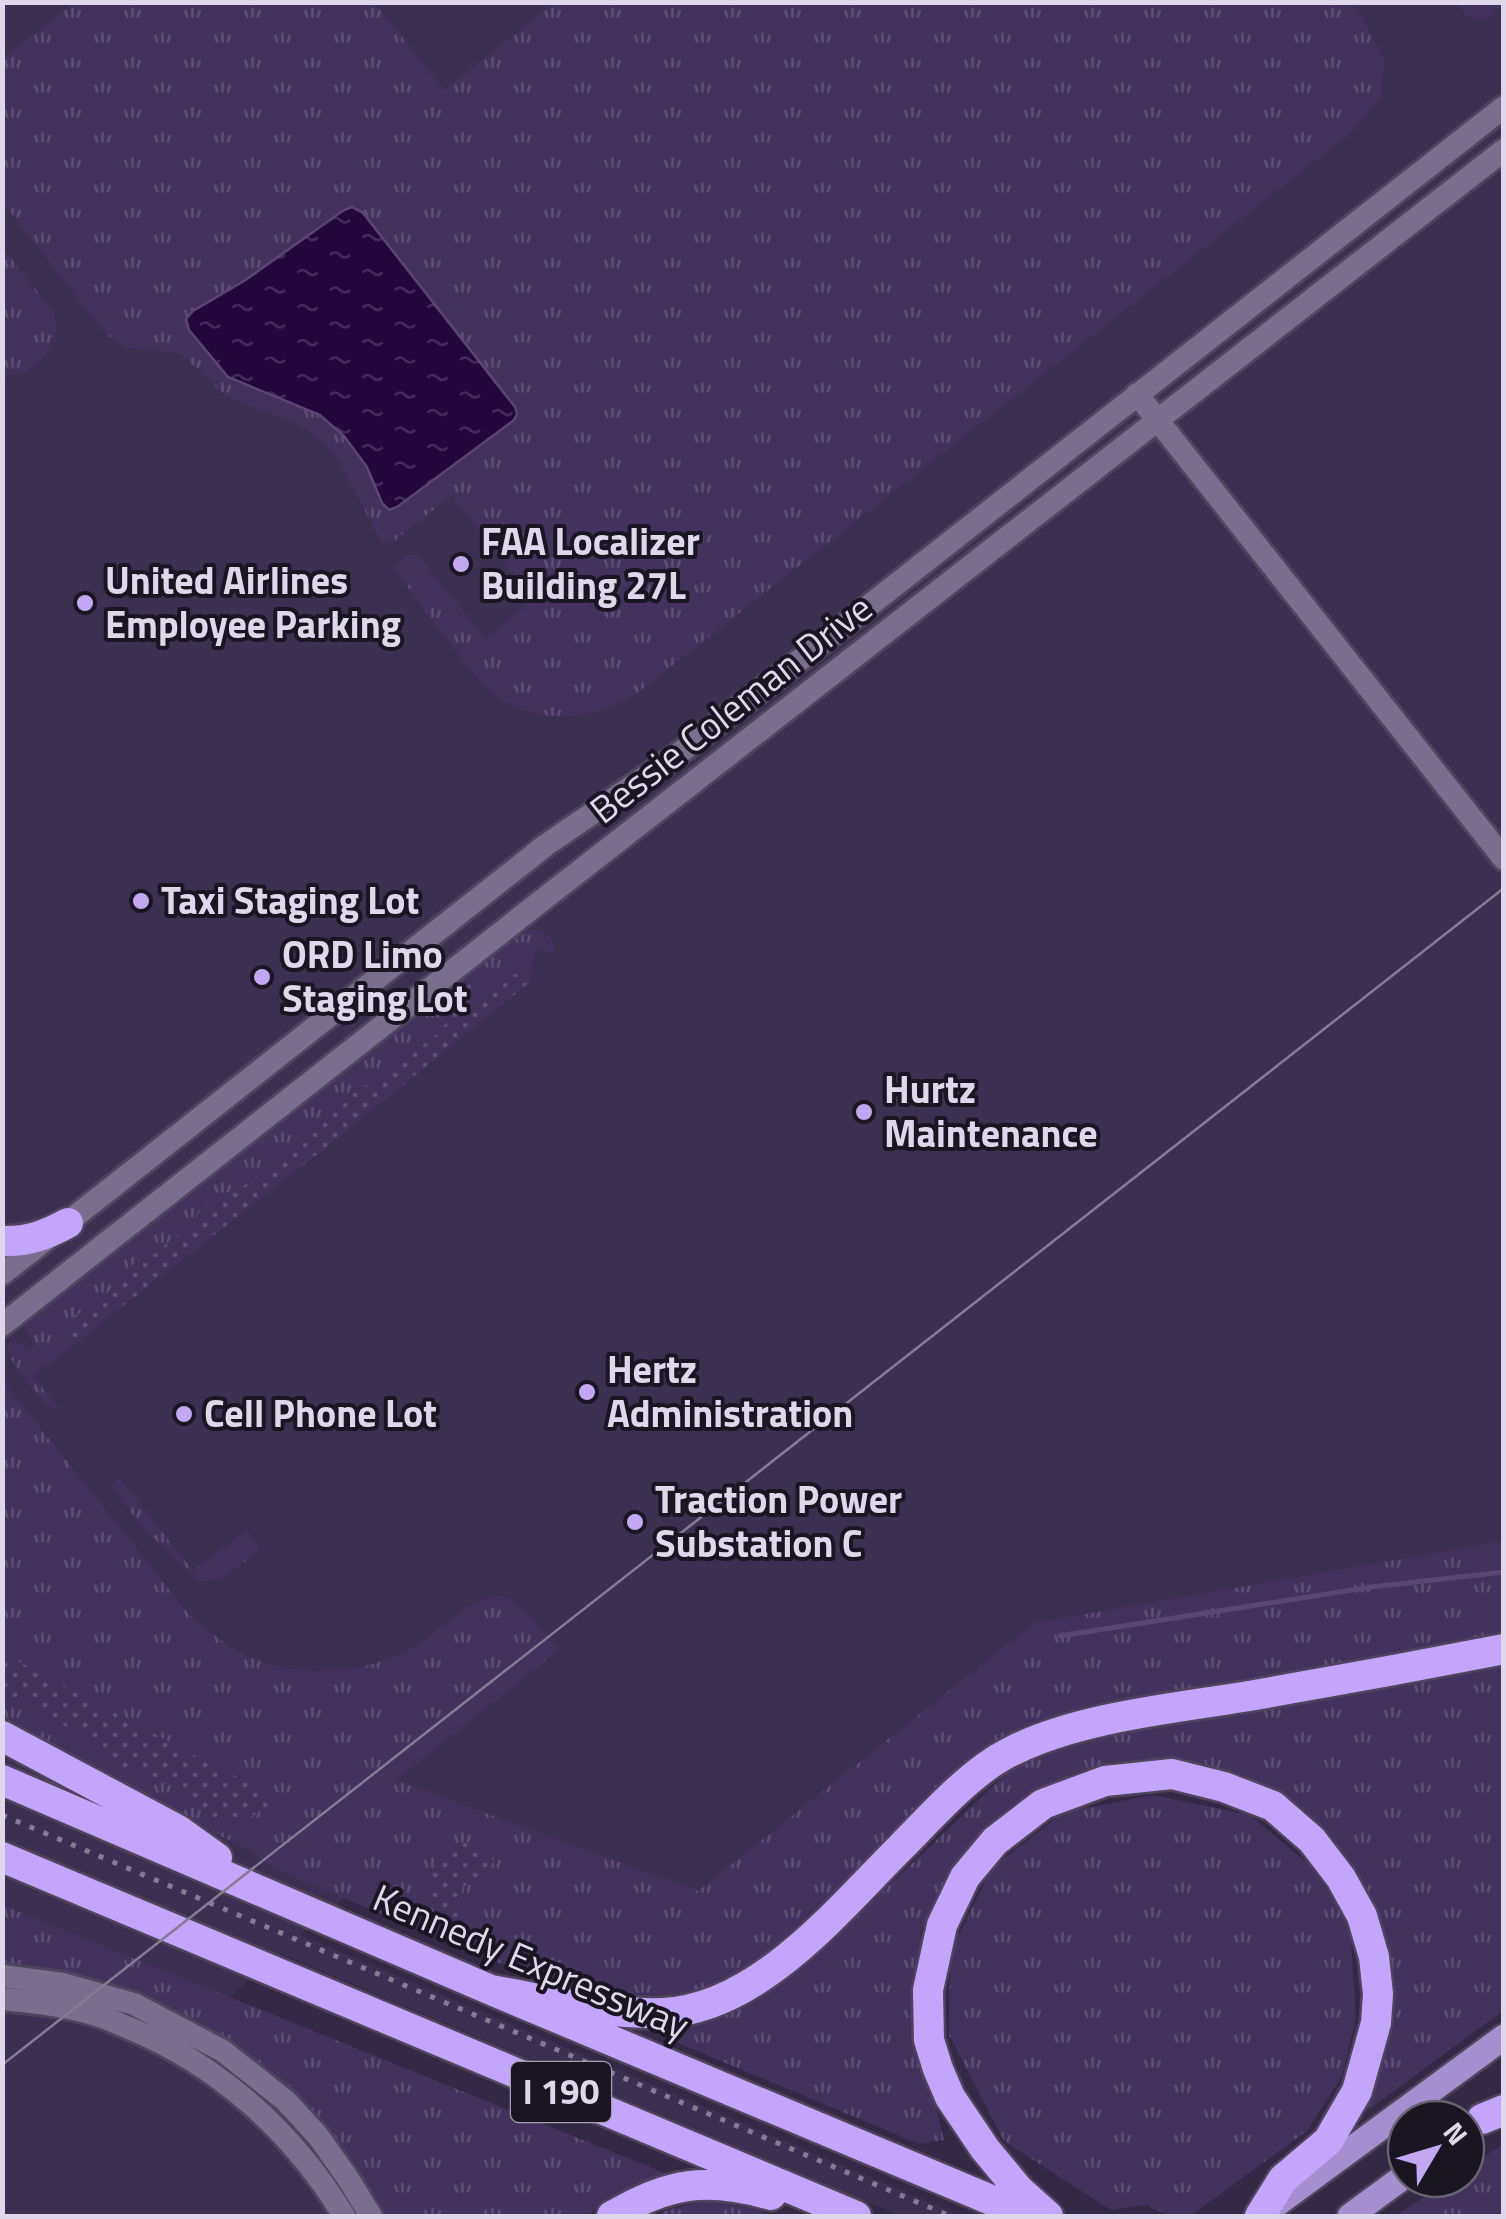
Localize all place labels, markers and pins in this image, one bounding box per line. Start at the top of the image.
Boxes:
place label: FAA Localizer Building 27L [481,512,700,614]
place label: United Airlines Employee Parking [105,551,401,653]
marker: FAA Localizer Building 27L [450,553,472,575]
marker: United Airlines Employee Parking [74,592,96,614]
place label: Taxi Staging Lot [161,871,419,929]
marker: Taxi Staging Lot [130,890,152,912]
place label: ORD Limo Staging Lot [282,925,467,1027]
marker: ORD Limo Staging Lot [251,966,273,988]
place label: Hurtz Maintenance [884,1060,1098,1162]
marker: Hurtz Maintenance [853,1101,875,1123]
place label: Hertz Administration [607,1340,853,1442]
marker: Hertz Administration [576,1381,598,1403]
place label: Cell Phone Lot [204,1384,437,1442]
marker: Cell Phone Lot [173,1403,195,1425]
place label: Traction Power Substation C [655,1470,902,1572]
marker: Traction Power Substation C [624,1511,646,1533]

